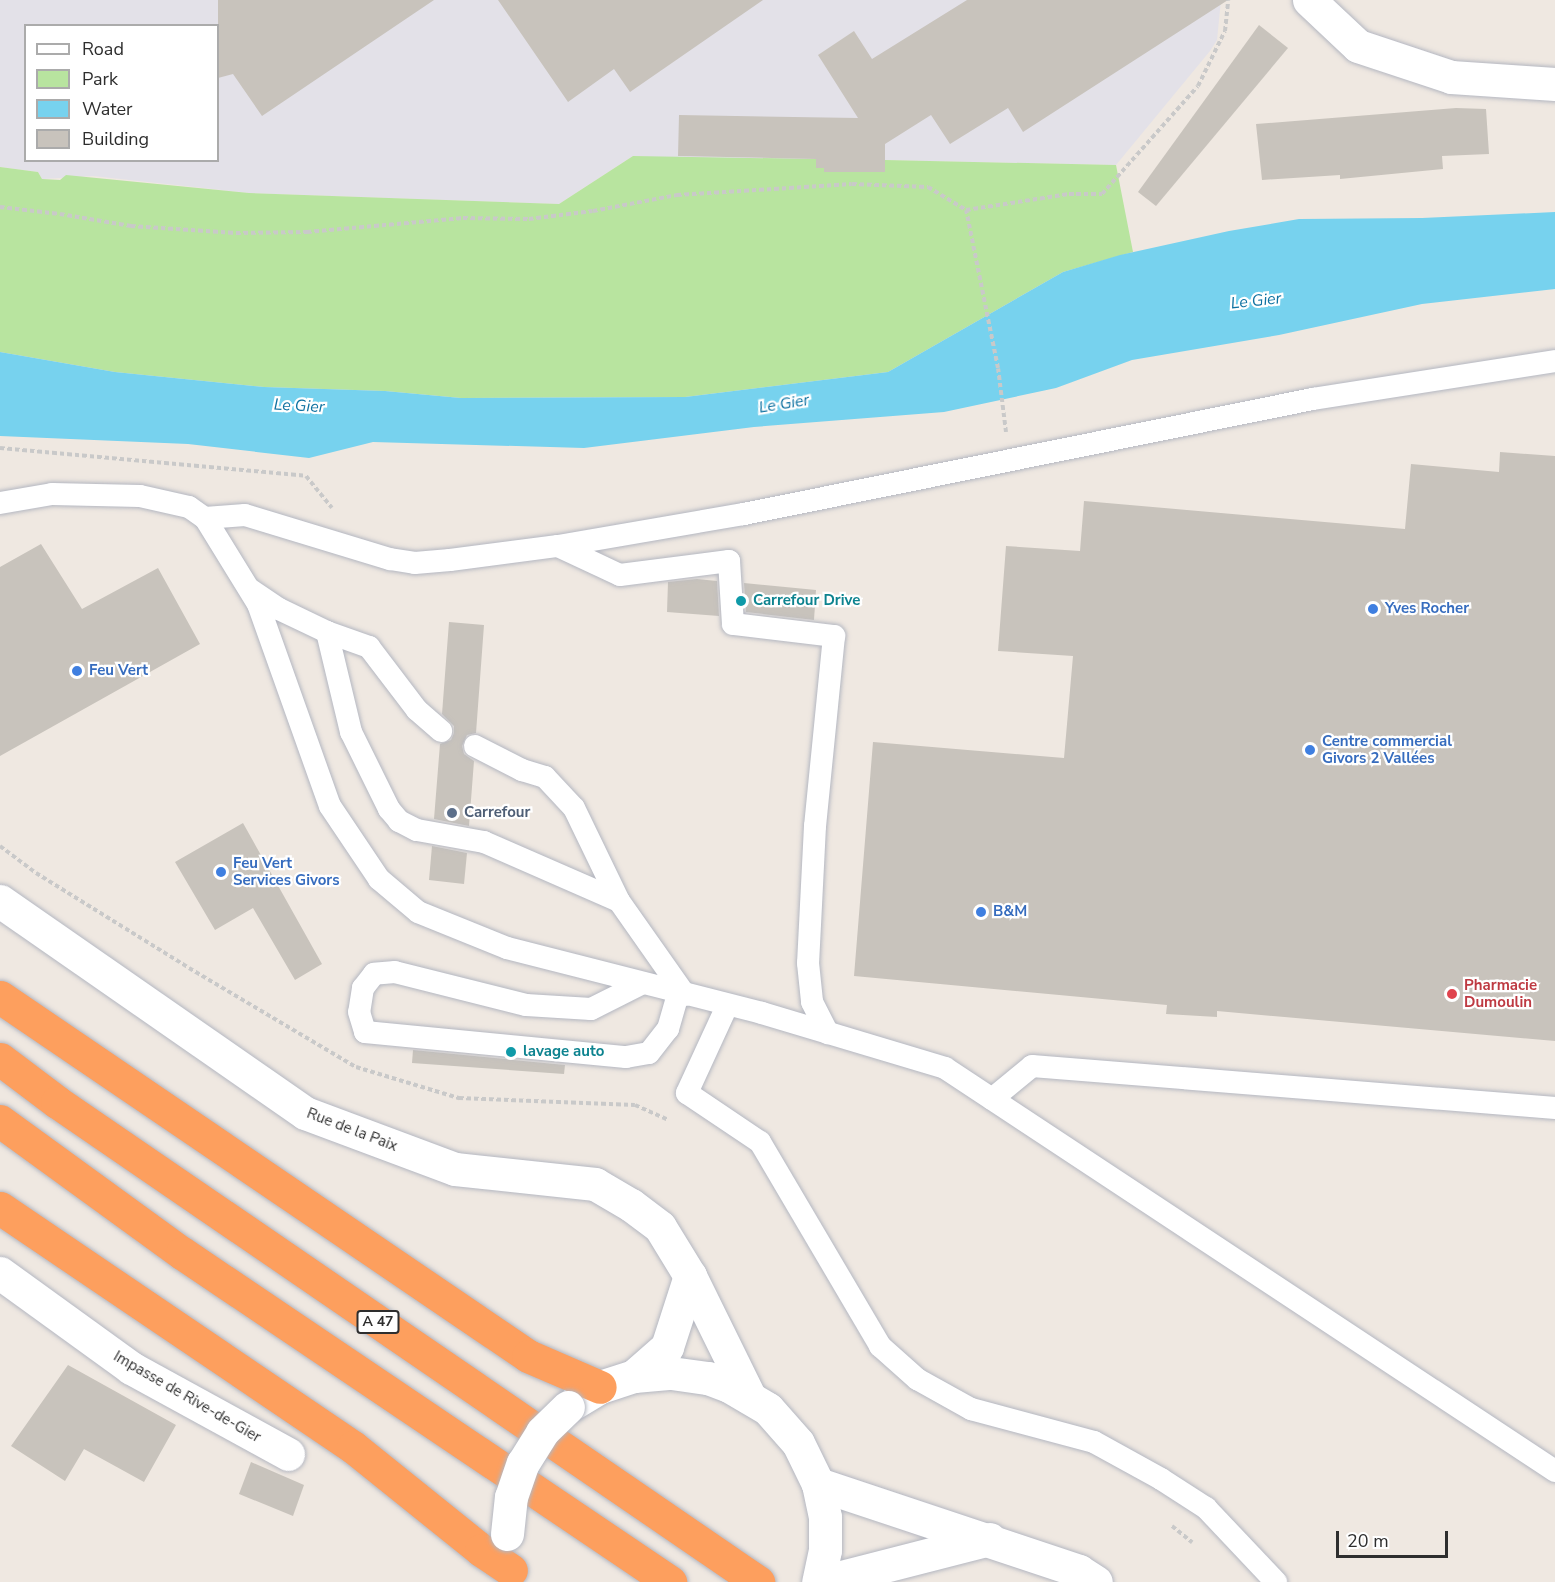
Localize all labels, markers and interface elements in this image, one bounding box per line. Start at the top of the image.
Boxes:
legend [24,24,219,162]
text: Road [82,37,124,61]
text: Park [82,67,118,91]
text: Water [82,97,133,121]
text: Building [82,127,149,151]
water label: Le Gier [1230,289,1282,313]
water label: Le Gier [757,391,811,417]
water label: Le Gier [273,395,325,417]
place label: Carrefour Drive [753,592,860,610]
marker: Carrefour Drive [734,594,748,608]
place label: Yves Rocher [1385,600,1469,618]
marker: Yves Rocher [1366,602,1380,616]
place label: Feu Vert [89,662,148,680]
marker: Feu Vert [70,664,84,678]
place label: Centre commercial Givors 2 Vallées [1322,732,1452,767]
marker: Centre commercial Givors 2 Vallées [1303,743,1317,757]
place label: Carrefour [464,804,530,822]
marker: Carrefour [445,806,459,820]
place label: Feu Vert Services Givors [233,854,339,889]
marker: Feu Vert Services Givors [214,865,228,879]
place label: B&M [993,903,1027,921]
marker: B&M [974,905,988,919]
place label: Pharmacie Dumoulin [1464,976,1537,1011]
marker: Pharmacie Dumoulin [1445,987,1459,1001]
place label: lavage auto [523,1043,604,1061]
marker: lavage auto [504,1045,518,1059]
street label: Rue de la Paix [304,1104,400,1156]
road number: A 47 [356,1311,400,1333]
street label: Impasse de Rive-de-Gier [110,1347,264,1447]
scale bar [1339,1519,1452,1557]
text: 20 m [1347,1529,1389,1553]

